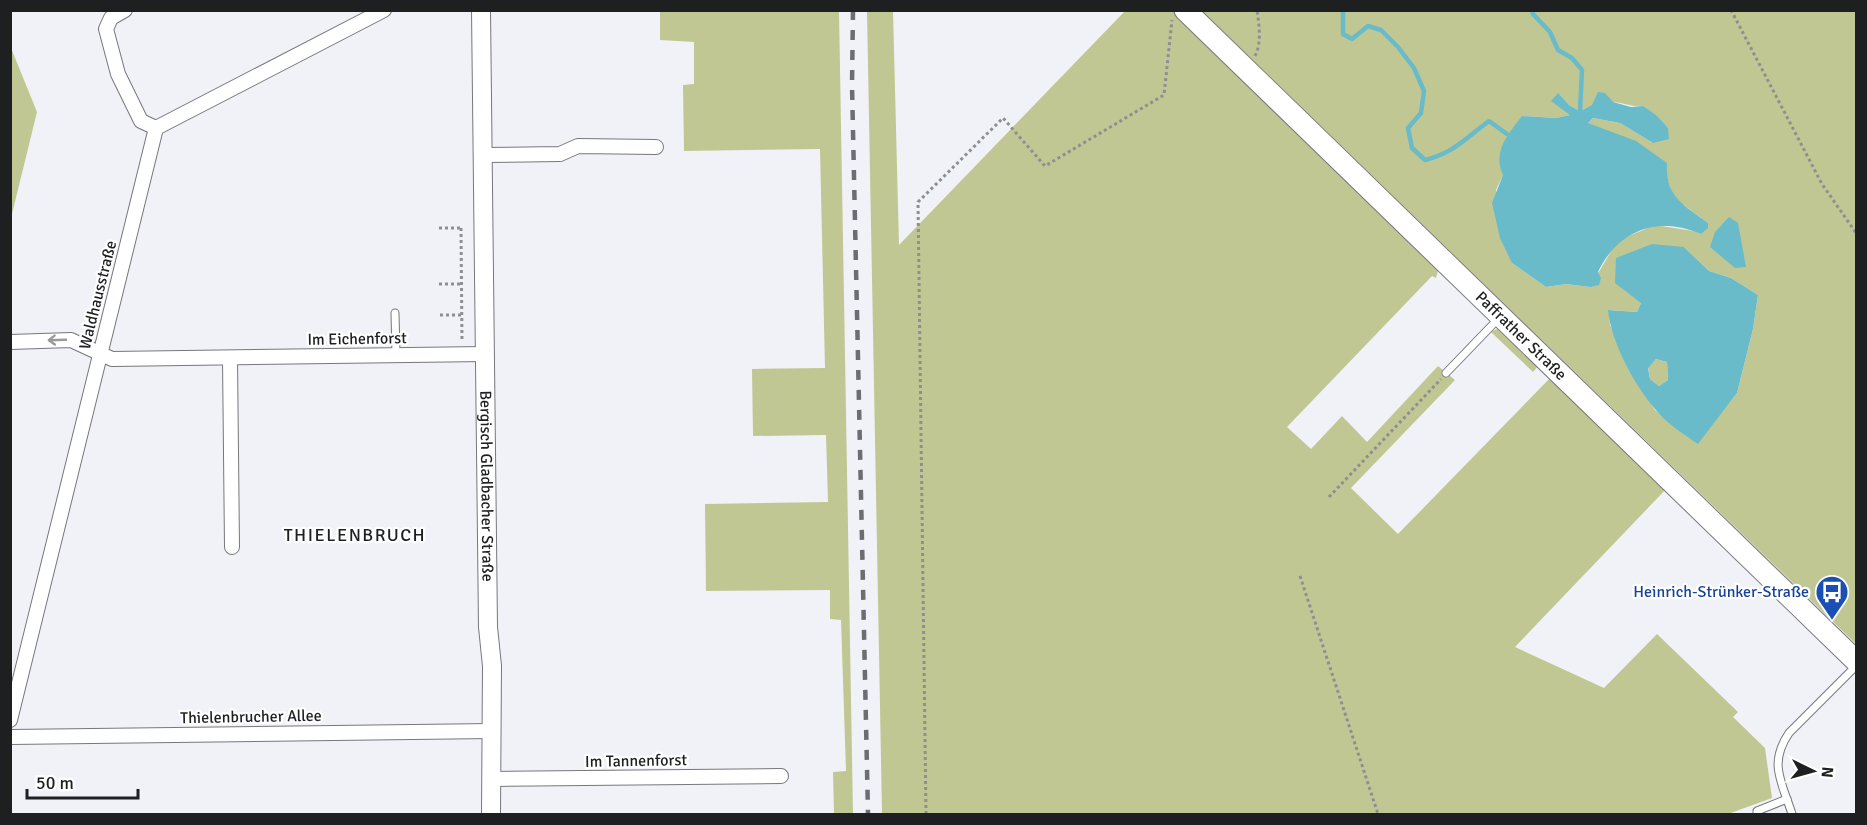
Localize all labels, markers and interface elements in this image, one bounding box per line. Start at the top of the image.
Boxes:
street label: Waldhausstraße [75,239,121,351]
street label: Paffrather Straße [1471,287,1571,385]
street label: Im Eichenforst [307,328,407,350]
one-way arrow [48,334,68,346]
street label: Bergisch Gladbacher Straße [475,390,497,582]
district label: THIELENBRUCH [284,524,426,546]
bus stop icon: Heinrich-Strünker-Straße [1814,574,1850,621]
place label: Heinrich-Strünker-Straße [1633,582,1809,602]
street label: Thielenbrucher Allee [180,706,322,728]
north arrow [1783,741,1843,801]
street label: Im Tannenforst [585,750,688,772]
scale bar [27,762,138,800]
text: N [1816,766,1837,779]
text: 50 m [36,772,74,794]

